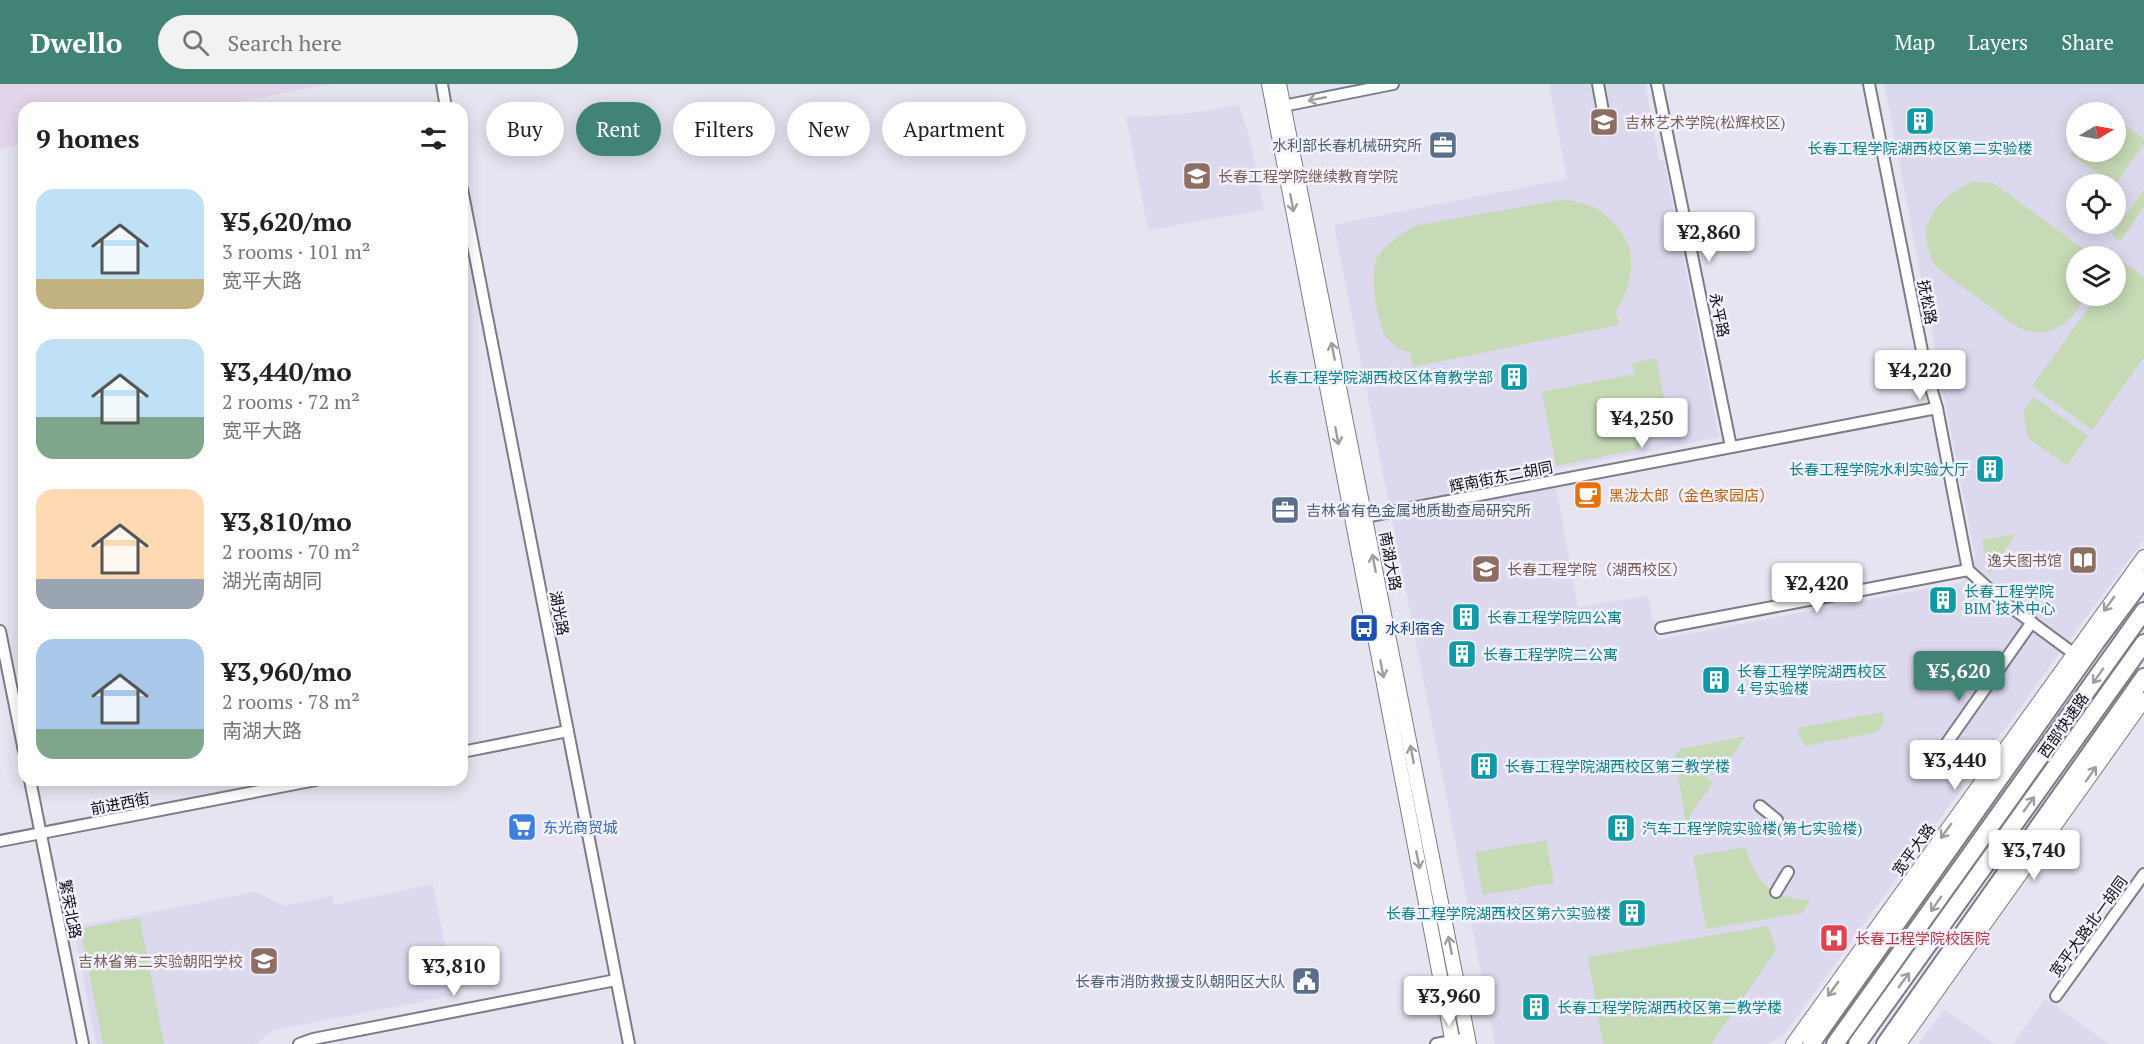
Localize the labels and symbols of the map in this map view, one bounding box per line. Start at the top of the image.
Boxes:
one-way arrow [1308,94,1328,105]
north arrow [2066,102,2126,162]
building icon: 长春工程学院湖西校区第二实验楼 [1904,105,1936,137]
school or university icon: 吉林艺术学院(松辉校区) [1588,106,1620,138]
place label: 吉林艺术学院(松辉校区) [1625,112,1785,132]
office icon: 水利部长春机械研究所 [1427,129,1459,161]
place label: 水利部长春机械研究所 [1272,135,1422,155]
place label: 长春工程学院湖西校区第二实验楼 [1807,138,2033,158]
school or university icon: 长春工程学院继续教育学院 [1181,160,1213,192]
place label: 长春工程学院继续教育学院 [1218,166,1398,186]
one-way arrow [1287,193,1298,213]
pin: ¥2,860 [1660,212,1758,263]
street label: 抚松路 [1914,278,1942,326]
street label: 永平路 [1706,291,1734,339]
one-way arrow [1327,341,1338,361]
pin: ¥4,220 [1871,350,1969,401]
building icon: 长春工程学院湖西校区体育教学部 [1498,361,1530,393]
place label: 长春工程学院湖西校区体育教学部 [1268,367,1493,387]
pin: ¥4,250 [1593,398,1691,449]
one-way arrow [1332,426,1343,445]
building icon: 长春工程学院水利实验大厅 [1974,453,2006,485]
street label: 辉南街东二胡同 [1448,456,1554,496]
place label: 长春工程学院水利实验大厅 [1789,459,1969,479]
cafe icon: 黑泷太郎（金色家园店） [1572,479,1604,511]
place label: 黑泷太郎（金色家园店） [1609,485,1774,505]
office icon: 吉林省有色金属地质勘查局研究所 [1269,494,1301,526]
place label: 吉林省有色金属地质勘查局研究所 [1306,500,1531,520]
street label: 南湖大路 [1375,530,1407,592]
library icon: 逸夫图书馆 [2067,544,2099,576]
place label: 逸夫图书馆 [1987,550,2062,570]
one-way arrow [1368,553,1379,573]
school or university icon: 长春工程学院（湖西校区） [1470,553,1502,585]
place label: 长春工程学院（湖西校区） [1507,559,1687,579]
pin: ¥2,420 [1768,563,1866,614]
place label: 长春工程学院 BIM 技术中心 [1964,581,2055,618]
building icon: 长春工程学院 BIM 技术中心 [1927,584,1959,616]
street label: 湖光路 [546,589,574,637]
one-way arrow [2103,596,2116,612]
building icon: 长春工程学院四公寓 [1450,601,1482,633]
place label: 长春工程学院四公寓 [1487,607,1622,627]
bus stop icon: 水利宿舍 [1348,612,1380,644]
place label: 水利宿舍 [1385,618,1445,638]
building icon: 长春工程学院二公寓 [1446,638,1478,670]
place label: 长春工程学院二公寓 [1483,644,1618,664]
pin: ¥5,620 [1910,651,2008,702]
one-way arrow [1377,658,1388,678]
place label: 长春工程学院湖西校区 4 号实验楼 [1737,661,1887,698]
building icon: 长春工程学院湖西校区 4 号实验楼 [1700,664,1732,696]
one-way arrow [2092,667,2104,684]
street label: 西部快速路 [2033,689,2093,761]
pin: ¥3,440 [1906,740,2004,791]
one-way arrow [1406,745,1417,764]
building icon: 长春工程学院湖西校区第三教学楼 [1468,750,1500,782]
place label: 长春工程学院湖西校区第三教学楼 [1505,756,1730,776]
one-way arrow [2085,767,2097,783]
street label: 前进西街 [89,787,151,819]
one-way arrow [2023,796,2036,812]
supermarket icon: 东光商贸城 [506,811,538,843]
building icon: 汽车工程学院实验楼(第七实验楼) [1605,812,1637,844]
place label: 东光商贸城 [543,817,618,837]
place label: 汽车工程学院实验楼(第七实验楼) [1642,818,1862,838]
street label: 宽平大路 [1887,819,1939,879]
one-way arrow [1940,822,1952,838]
pin: ¥3,740 [1985,830,2083,881]
one-way arrow [1413,850,1424,870]
street label: 宽平大路北一胡同 [2045,872,2131,980]
street label: 繁荣北路 [55,878,87,940]
one-way arrow [1930,895,1942,911]
building icon: 长春工程学院湖西校区第六实验楼 [1616,897,1648,929]
place label: 长春工程学院湖西校区第六实验楼 [1386,903,1611,923]
hospital icon: 长春工程学院校医院 [1818,922,1850,954]
place label: 长春工程学院校医院 [1855,928,1990,948]
one-way arrow [1444,936,1455,956]
school or university icon: 吉林省第二实验朝阳学校 [248,945,280,977]
pin: ¥3,810 [405,946,503,997]
place label: 吉林省第二实验朝阳学校 [78,951,243,971]
public building icon: 长春市消防救援支队朝阳区大队 [1290,965,1322,997]
place label: 长春市消防救援支队朝阳区大队 [1075,971,1285,991]
one-way arrow [1898,972,1910,988]
pin: ¥3,960 [1400,976,1498,1027]
one-way arrow [1826,980,1839,996]
building icon: 长春工程学院湖西校区第二教学楼 [1520,991,1552,1023]
place label: 长春工程学院湖西校区第二教学楼 [1557,997,1782,1017]

